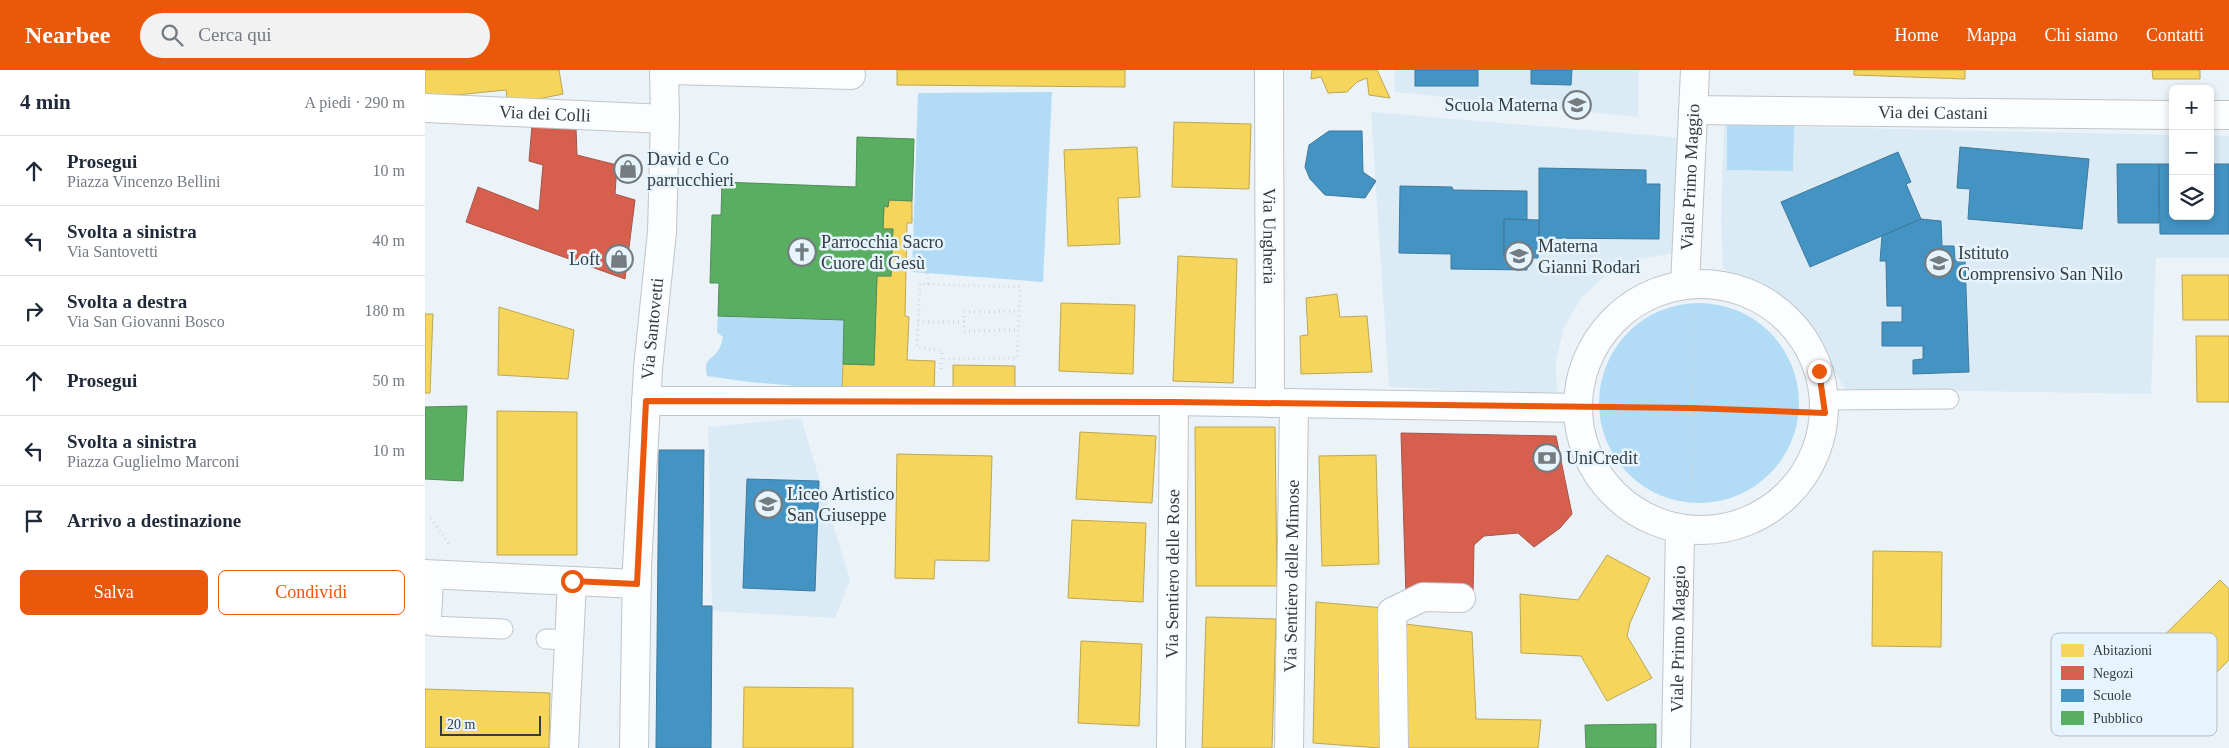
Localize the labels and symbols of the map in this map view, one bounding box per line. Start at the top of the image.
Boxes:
school or university icon: Scuola Materna [1562,90,1592,120]
place label: Scuola Materna [1445,95,1558,115]
street label: Via dei Colli [498,101,591,126]
street label: Via dei Castani [1878,102,1988,123]
street label: Viale Primo Maggio [1677,103,1703,251]
place label: David e Co parrucchieri [647,149,734,190]
shop icon: David e Co parrucchieri [613,154,643,184]
street label: Via Ungheria [1259,188,1280,284]
place label: Parrocchia Sacro Cuore di Gesù [821,232,943,273]
place label: Materna Gianni Rodari [1538,236,1640,277]
church icon: Parrocchia Sacro Cuore di Gesù [787,237,817,267]
school or university icon: Materna Gianni Rodari [1504,241,1534,271]
place label: Istituto Comprensivo San Nilo [1958,243,2123,284]
shop icon: Loft [604,244,634,274]
school or university icon: Istituto Comprensivo San Nilo [1924,248,1954,278]
place label: Loft [569,249,600,269]
street label: Via Santovetti [637,277,667,380]
route end [1808,360,1831,383]
bank icon: UniCredit [1532,443,1562,473]
place label: UniCredit [1566,448,1638,468]
street label: Via Sentiero delle Mimose [1280,480,1303,672]
place label: Liceo Artistico San Giuseppe [787,484,894,525]
school or university icon: Liceo Artistico San Giuseppe [753,489,783,519]
street label: Via Sentiero delle Rose [1162,489,1183,659]
street label: Viale Primo Maggio [1667,565,1689,713]
route start [561,570,584,593]
legend [2051,633,2217,736]
text: Abitazioni [2093,643,2152,658]
text: Negozi [2093,666,2134,681]
text: Scuole [2093,688,2131,703]
text: Pubblico [2093,711,2143,726]
scale bar [440,713,541,736]

